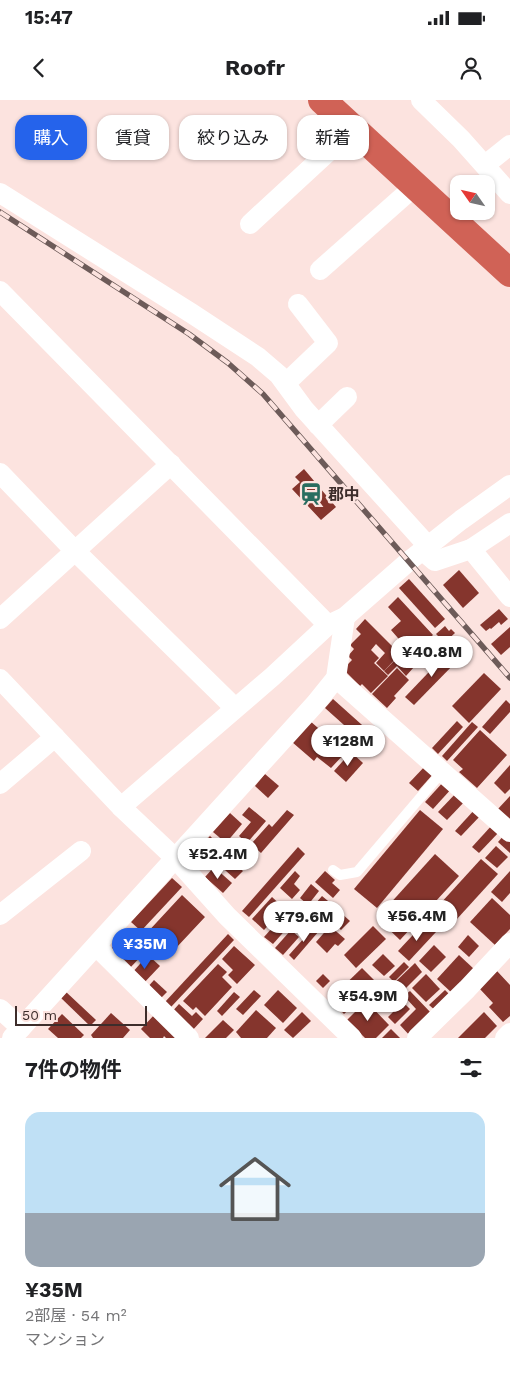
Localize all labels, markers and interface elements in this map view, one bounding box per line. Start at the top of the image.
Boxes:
text: 15:47 [25,6,73,29]
icon: back [25,54,53,82]
icon: person [457,54,485,82]
text: Roofr [225,55,285,80]
chip: 購入 [15,115,87,160]
chip: 賃貸 [97,115,169,160]
chip: 絞り込み [179,115,287,160]
chip: 新着 [297,115,369,160]
north arrow [450,175,495,220]
map controls [450,175,495,220]
station icon: 郡中 [298,481,324,507]
place label: 郡中 [328,485,360,504]
pin: ¥40.8M [391,636,473,678]
text: ¥40.8M [402,642,462,661]
pin: ¥128M [313,724,383,767]
text: ¥128M [322,731,374,750]
pin: ¥52.4M [177,838,259,880]
text: ¥52.4M [189,844,248,863]
pin: ¥79.6M [263,900,345,943]
pin: ¥56.4M [376,900,458,942]
text: ¥56.4M [387,906,447,925]
text: ¥79.6M [274,907,334,926]
pin: ¥35M [115,928,175,970]
text: ¥35M [123,934,167,953]
pin: ¥54.9M [327,980,409,1022]
text: ¥54.9M [338,986,398,1005]
scale bar [15,1003,148,1026]
text: 50 m [22,1007,57,1023]
icon: filters [457,1054,485,1082]
text: 7件の物件 [25,1057,122,1082]
icon: home [210,1144,300,1234]
text: ¥35M [25,1277,83,1302]
text: 2部屋 · 54 m² [25,1306,127,1325]
text: マンション [25,1330,105,1349]

